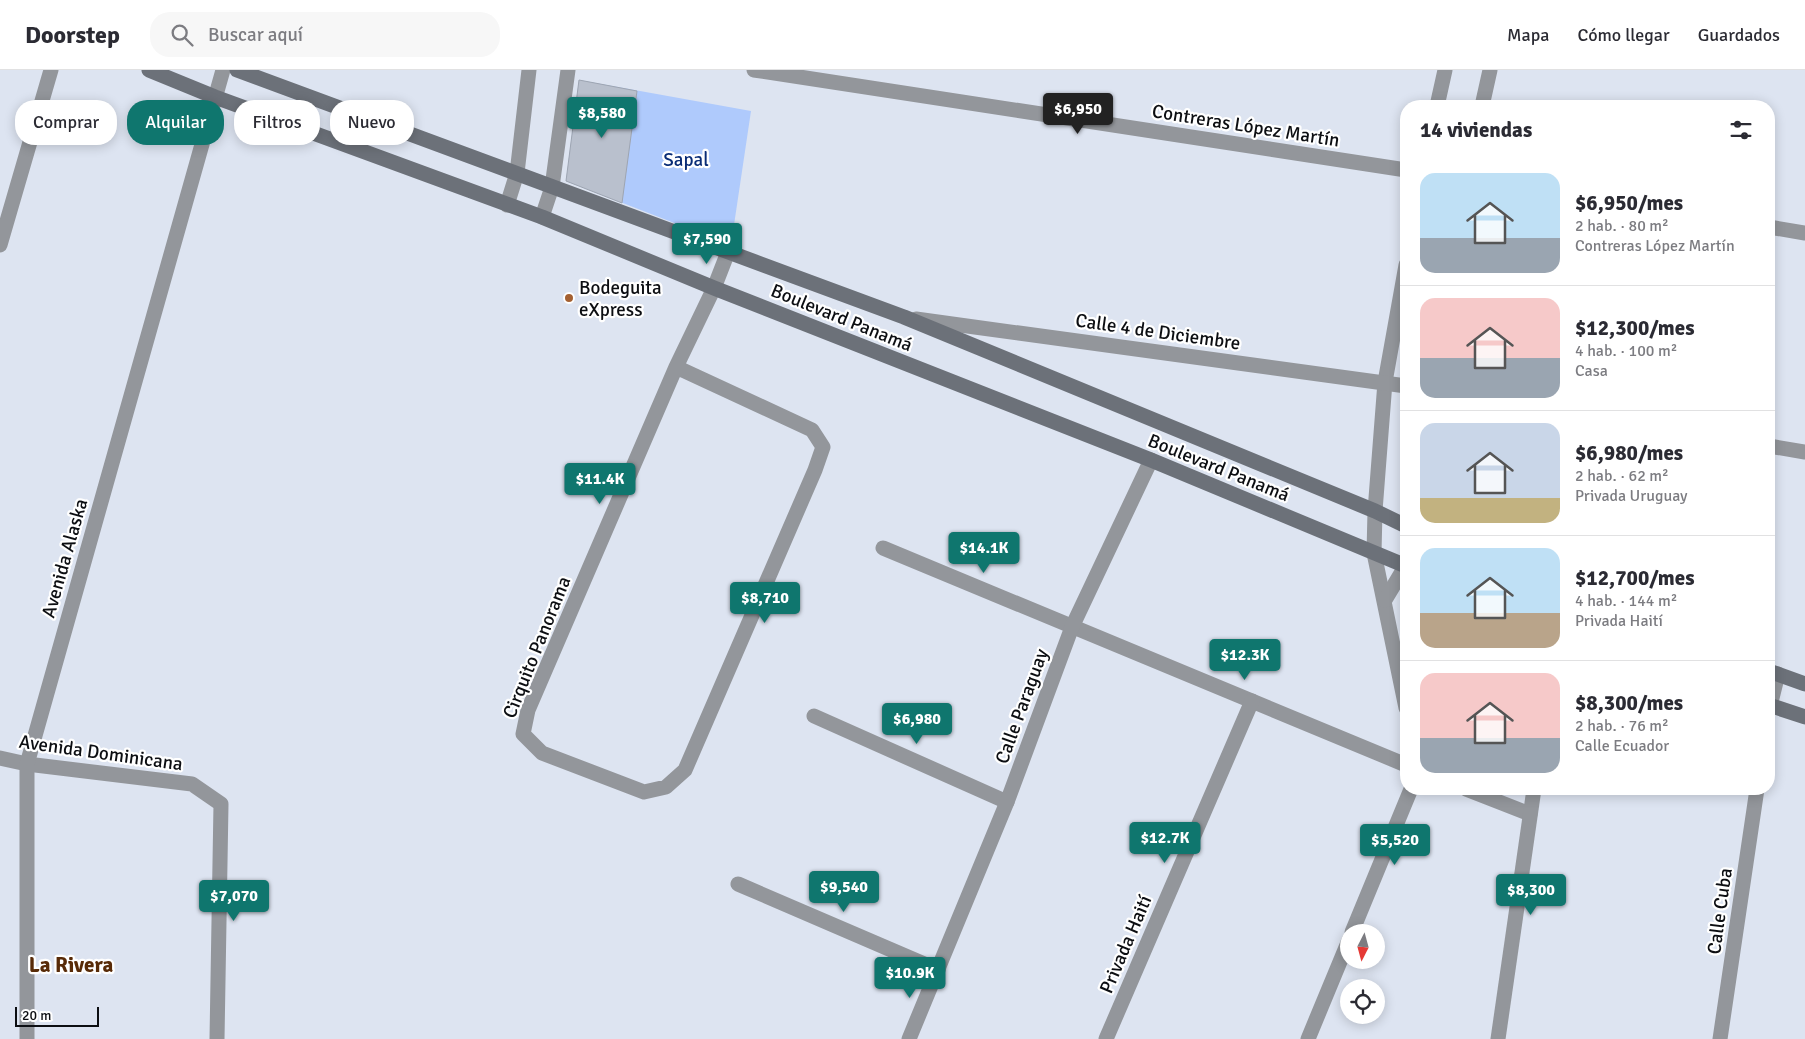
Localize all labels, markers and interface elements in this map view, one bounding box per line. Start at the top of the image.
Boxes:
search box [150,12,500,57]
text: Doorstep [25,20,120,50]
icon: search [168,21,196,49]
text: Buscar aquí [208,23,303,47]
text: Mapa [1507,24,1549,46]
text: Cómo llegar [1577,24,1670,46]
text: Guardados [1698,24,1780,46]
pin: $6,950 [1037,92,1119,135]
pin: $8,580 [561,97,643,139]
text: $6,950 [1054,99,1102,119]
street label: Contreras López Martín [1150,99,1341,153]
chip: Comprar [15,100,117,145]
chip: Alquilar [127,100,224,145]
chip: Filtros [234,100,320,145]
chip: Nuevo [330,100,414,145]
text: $8,580 [578,103,626,123]
icon: filters [1727,116,1755,144]
text: 14 viviendas [1420,117,1532,143]
park label: Sapal [663,148,709,172]
text: $6,950/mes [1575,190,1683,216]
icon: home [1460,193,1520,253]
text: 2 hab. · 80 m² [1575,216,1669,236]
pin: $7,590 [666,222,748,265]
text: $7,590 [683,229,731,249]
text: Contreras López Martín [1575,236,1735,256]
place label: Bodeguita eXpress [579,276,662,322]
street label: Boulevard Panamá [767,279,916,357]
marker: Bodeguita eXpress [563,292,575,304]
street label: Calle 4 de Diciembre [1074,309,1242,355]
text: $12,300/mes [1575,315,1694,341]
icon: home [1460,318,1520,378]
text: 4 hab. · 100 m² [1575,341,1677,361]
text: Casa [1575,361,1608,381]
street label: Boulevard Panamá [1144,429,1293,507]
text: $6,980/mes [1575,440,1683,466]
icon: home [1460,443,1520,503]
pin: $11.4K [559,462,641,505]
text: 2 hab. · 62 m² [1575,466,1669,486]
text: $11.4K [575,469,625,489]
text: Privada Uruguay [1575,486,1688,506]
street label: Avenida Alaska [37,496,93,621]
pin: $14.1K [943,532,1025,574]
text: $14.1K [959,538,1009,558]
text: $12,700/mes [1575,565,1694,591]
icon: home [1460,568,1520,628]
street label: Cirquito Panorama [498,573,576,722]
pin: $8,710 [724,582,806,624]
text: $8,710 [741,588,789,608]
text: 4 hab. · 144 m² [1575,591,1677,611]
text: Privada Haití [1575,611,1663,631]
pin: $12.3K [1204,638,1286,681]
text: $12.3K [1220,645,1270,665]
street label: Calle Paraguay [990,646,1054,767]
text: $8,300/mes [1575,690,1683,716]
icon: home [1460,693,1520,753]
pin: $6,980 [876,702,958,745]
text: $6,980 [893,709,941,729]
text: 2 hab. · 76 m² [1575,716,1669,736]
street label: Avenida Dominicana [17,730,184,776]
text: Calle Ecuador [1575,736,1669,756]
pin: $12.7K [1124,822,1206,864]
pin: $5,520 [1354,824,1436,866]
text: $12.7K [1140,828,1190,848]
text: $5,520 [1371,830,1419,850]
street label: Calle Cuba [1702,866,1738,956]
pin: $9,540 [803,870,885,913]
pin: $8,300 [1490,874,1572,916]
text: $9,540 [820,877,868,897]
pin: $7,070 [193,880,275,922]
text: $8,300 [1507,880,1555,900]
text: $7,070 [210,886,258,906]
street label: Privada Haití [1094,891,1158,997]
north arrow [1340,924,1385,969]
map controls [1340,924,1385,1024]
district label: La Rivera [29,952,114,978]
pin: $10.9K [869,956,951,999]
text: $10.9K [885,963,935,983]
button: locate [1340,979,1385,1024]
scale bar [15,1004,99,1027]
text: 20 m [22,1007,51,1024]

